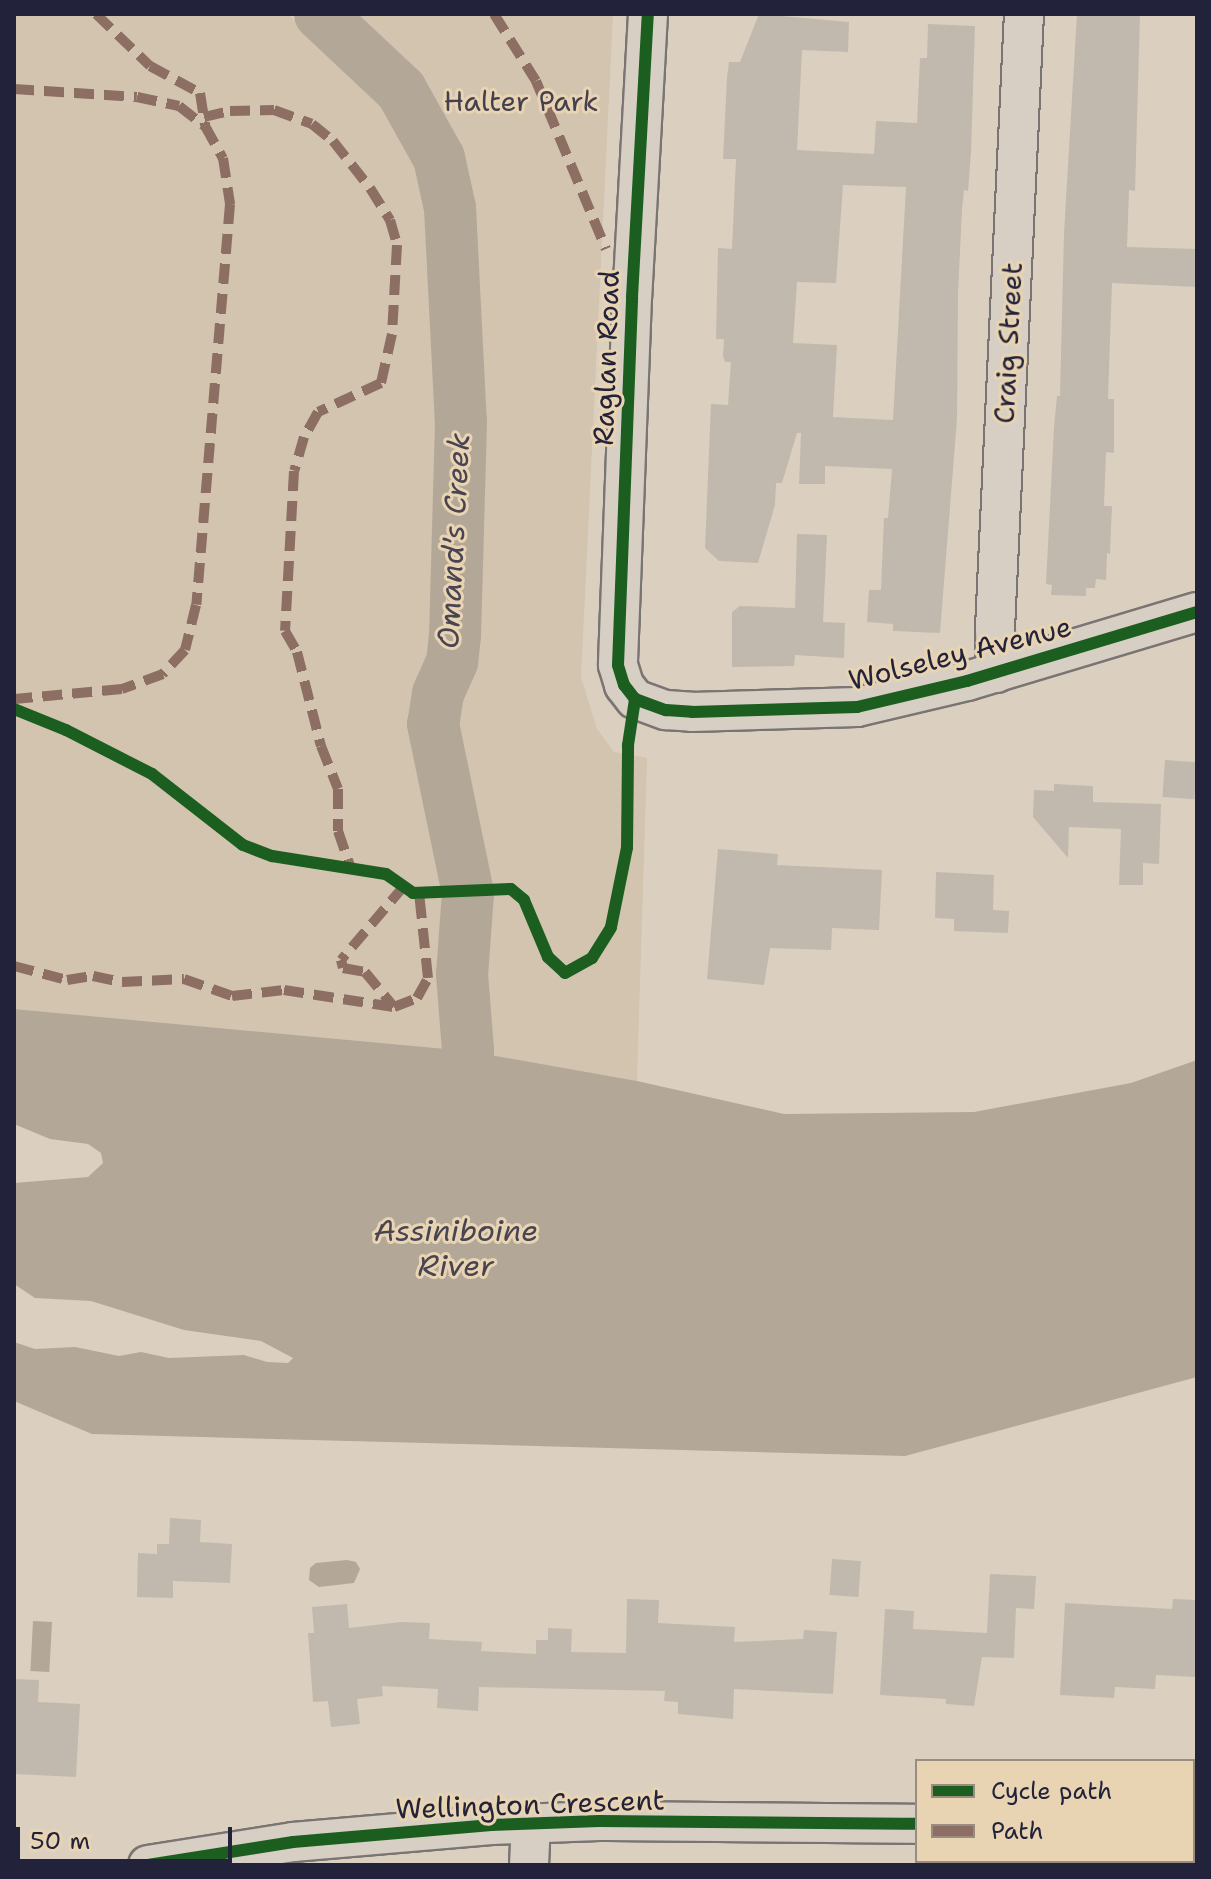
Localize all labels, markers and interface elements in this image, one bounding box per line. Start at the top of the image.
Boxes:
park label: Halter Park [443,84,599,118]
street label: Craig Street [987,262,1029,424]
street label: Raglan Road [586,270,626,446]
water label: Omand's Creek [430,432,478,650]
street label: Wolseley Avenue [845,609,1075,697]
water label: Assiniboine River [374,1213,538,1284]
legend [915,1759,1195,1863]
text: Cycle path [991,1775,1112,1807]
street label: Wellington Crescent [395,1783,665,1825]
scale bar [20,1811,236,1861]
text: Path [991,1815,1043,1847]
text: 50 m [30,1825,90,1857]

